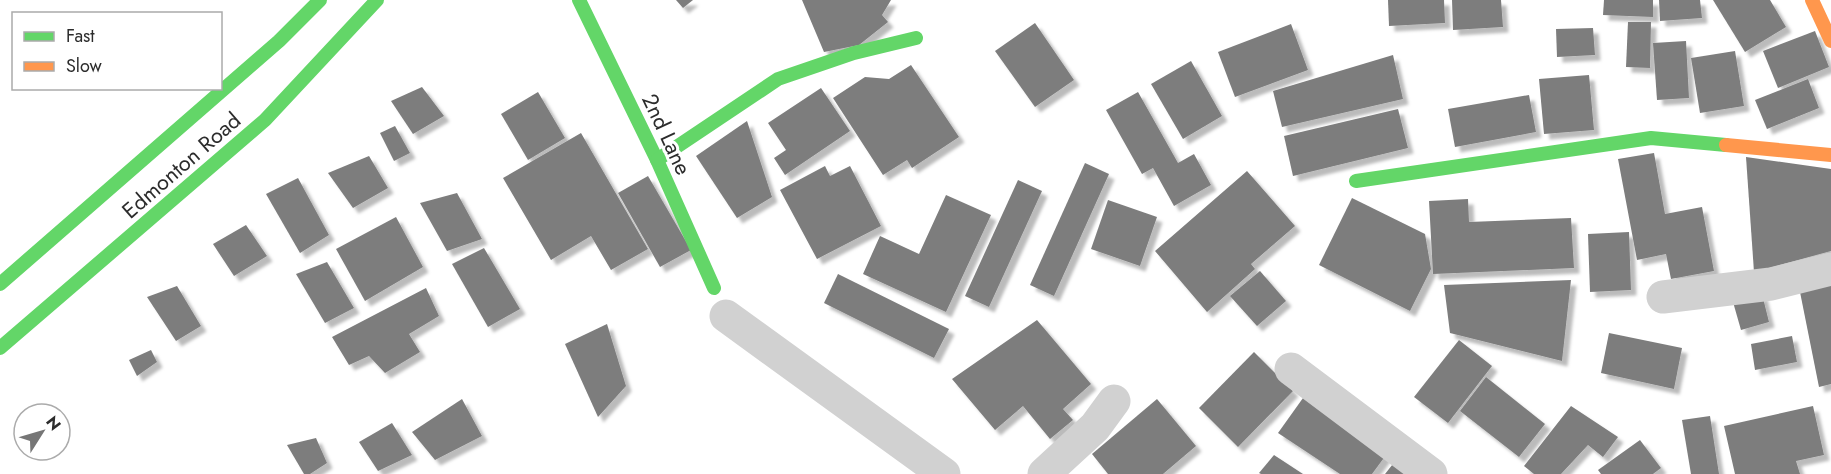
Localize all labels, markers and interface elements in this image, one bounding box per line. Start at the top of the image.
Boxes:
legend [12,12,222,90]
text: Fast [66,23,95,49]
text: Slow [66,53,103,79]
street label: 2nd Lane [634,88,700,180]
street label: Edmonton Road [115,104,247,226]
north arrow [12,402,72,462]
text: N [41,411,67,435]

